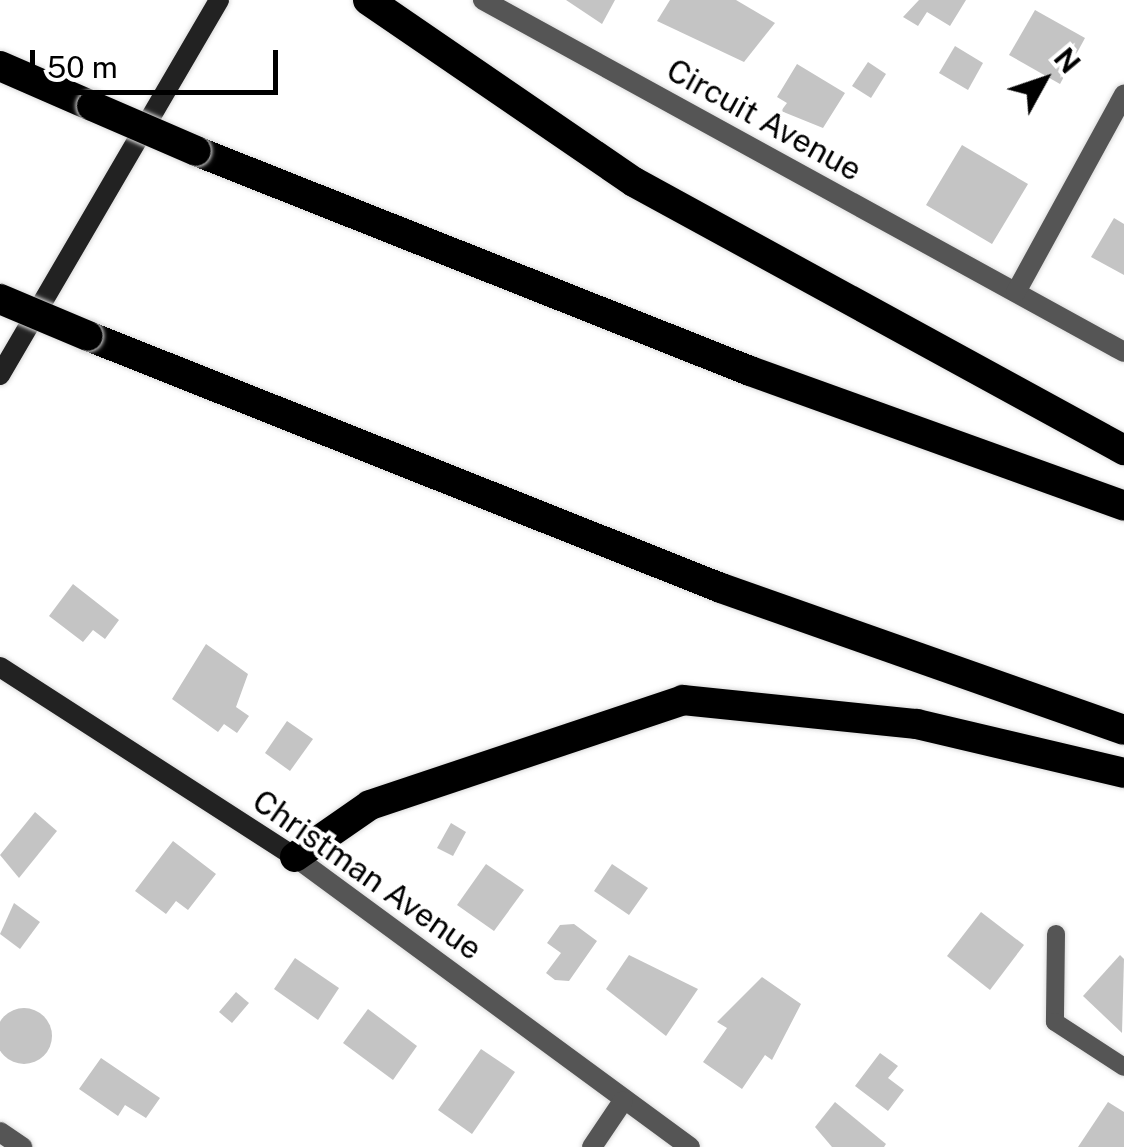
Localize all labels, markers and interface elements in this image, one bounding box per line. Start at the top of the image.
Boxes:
scale bar [35,30,282,92]
north arrow [994,30,1094,130]
text: N [1048,41,1087,79]
text: 50 m [47,49,118,85]
street label: Circuit Avenue [660,51,868,189]
street label: Christman Avenue [245,782,489,968]

